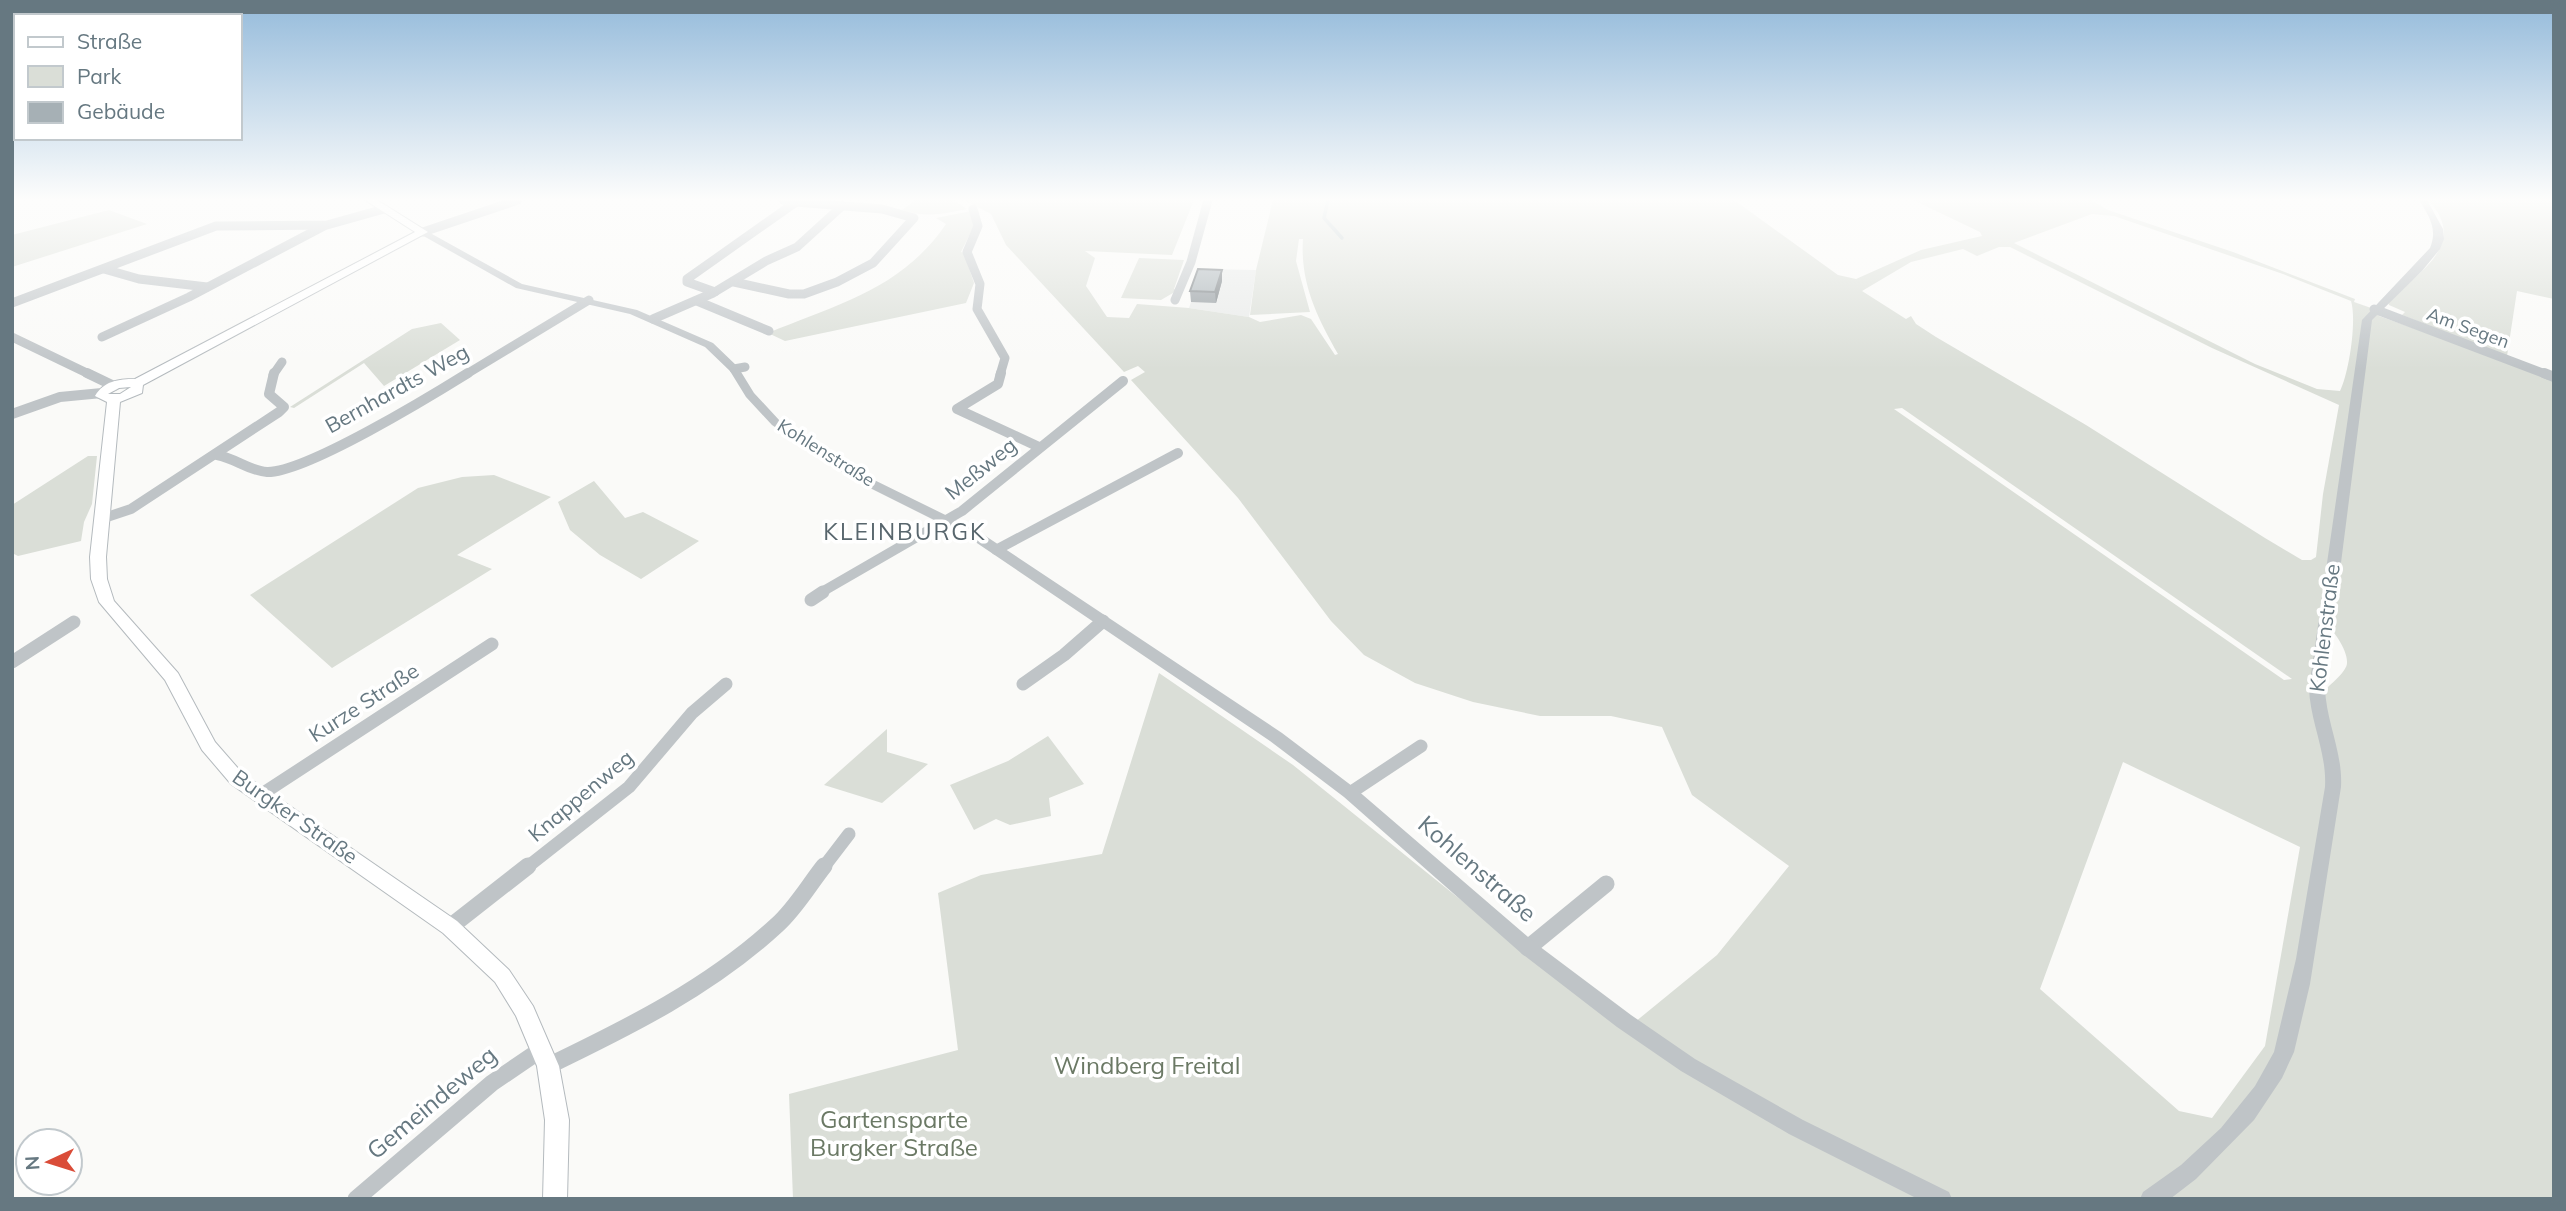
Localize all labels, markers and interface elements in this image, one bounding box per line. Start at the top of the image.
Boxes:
legend [14,14,242,140]
text: Straße [77,28,142,54]
text: Park [77,63,121,89]
text: Gebäude [77,98,165,124]
street label: Am Segen [2424,302,2512,353]
street label: Bernhardts Weg [320,338,473,438]
street label: Kohlenstraße [773,414,879,492]
street label: Meßweg [939,432,1021,505]
district label: KLEINBURGK [823,517,987,546]
street label: Kohlenstraße [2303,562,2345,693]
street label: Kurze Straße [304,657,423,747]
street label: Knappenweg [523,744,638,847]
street label: Burgker Straße [228,763,363,869]
street label: Kohlenstraße [1412,809,1543,928]
street label: Gemeindeweg [360,1039,502,1165]
park label: Windberg Freital [1054,1050,1240,1080]
park label: Gartensparte Burgker Straße [810,1104,978,1162]
north arrow [14,1127,84,1197]
text: N [20,1155,45,1171]

